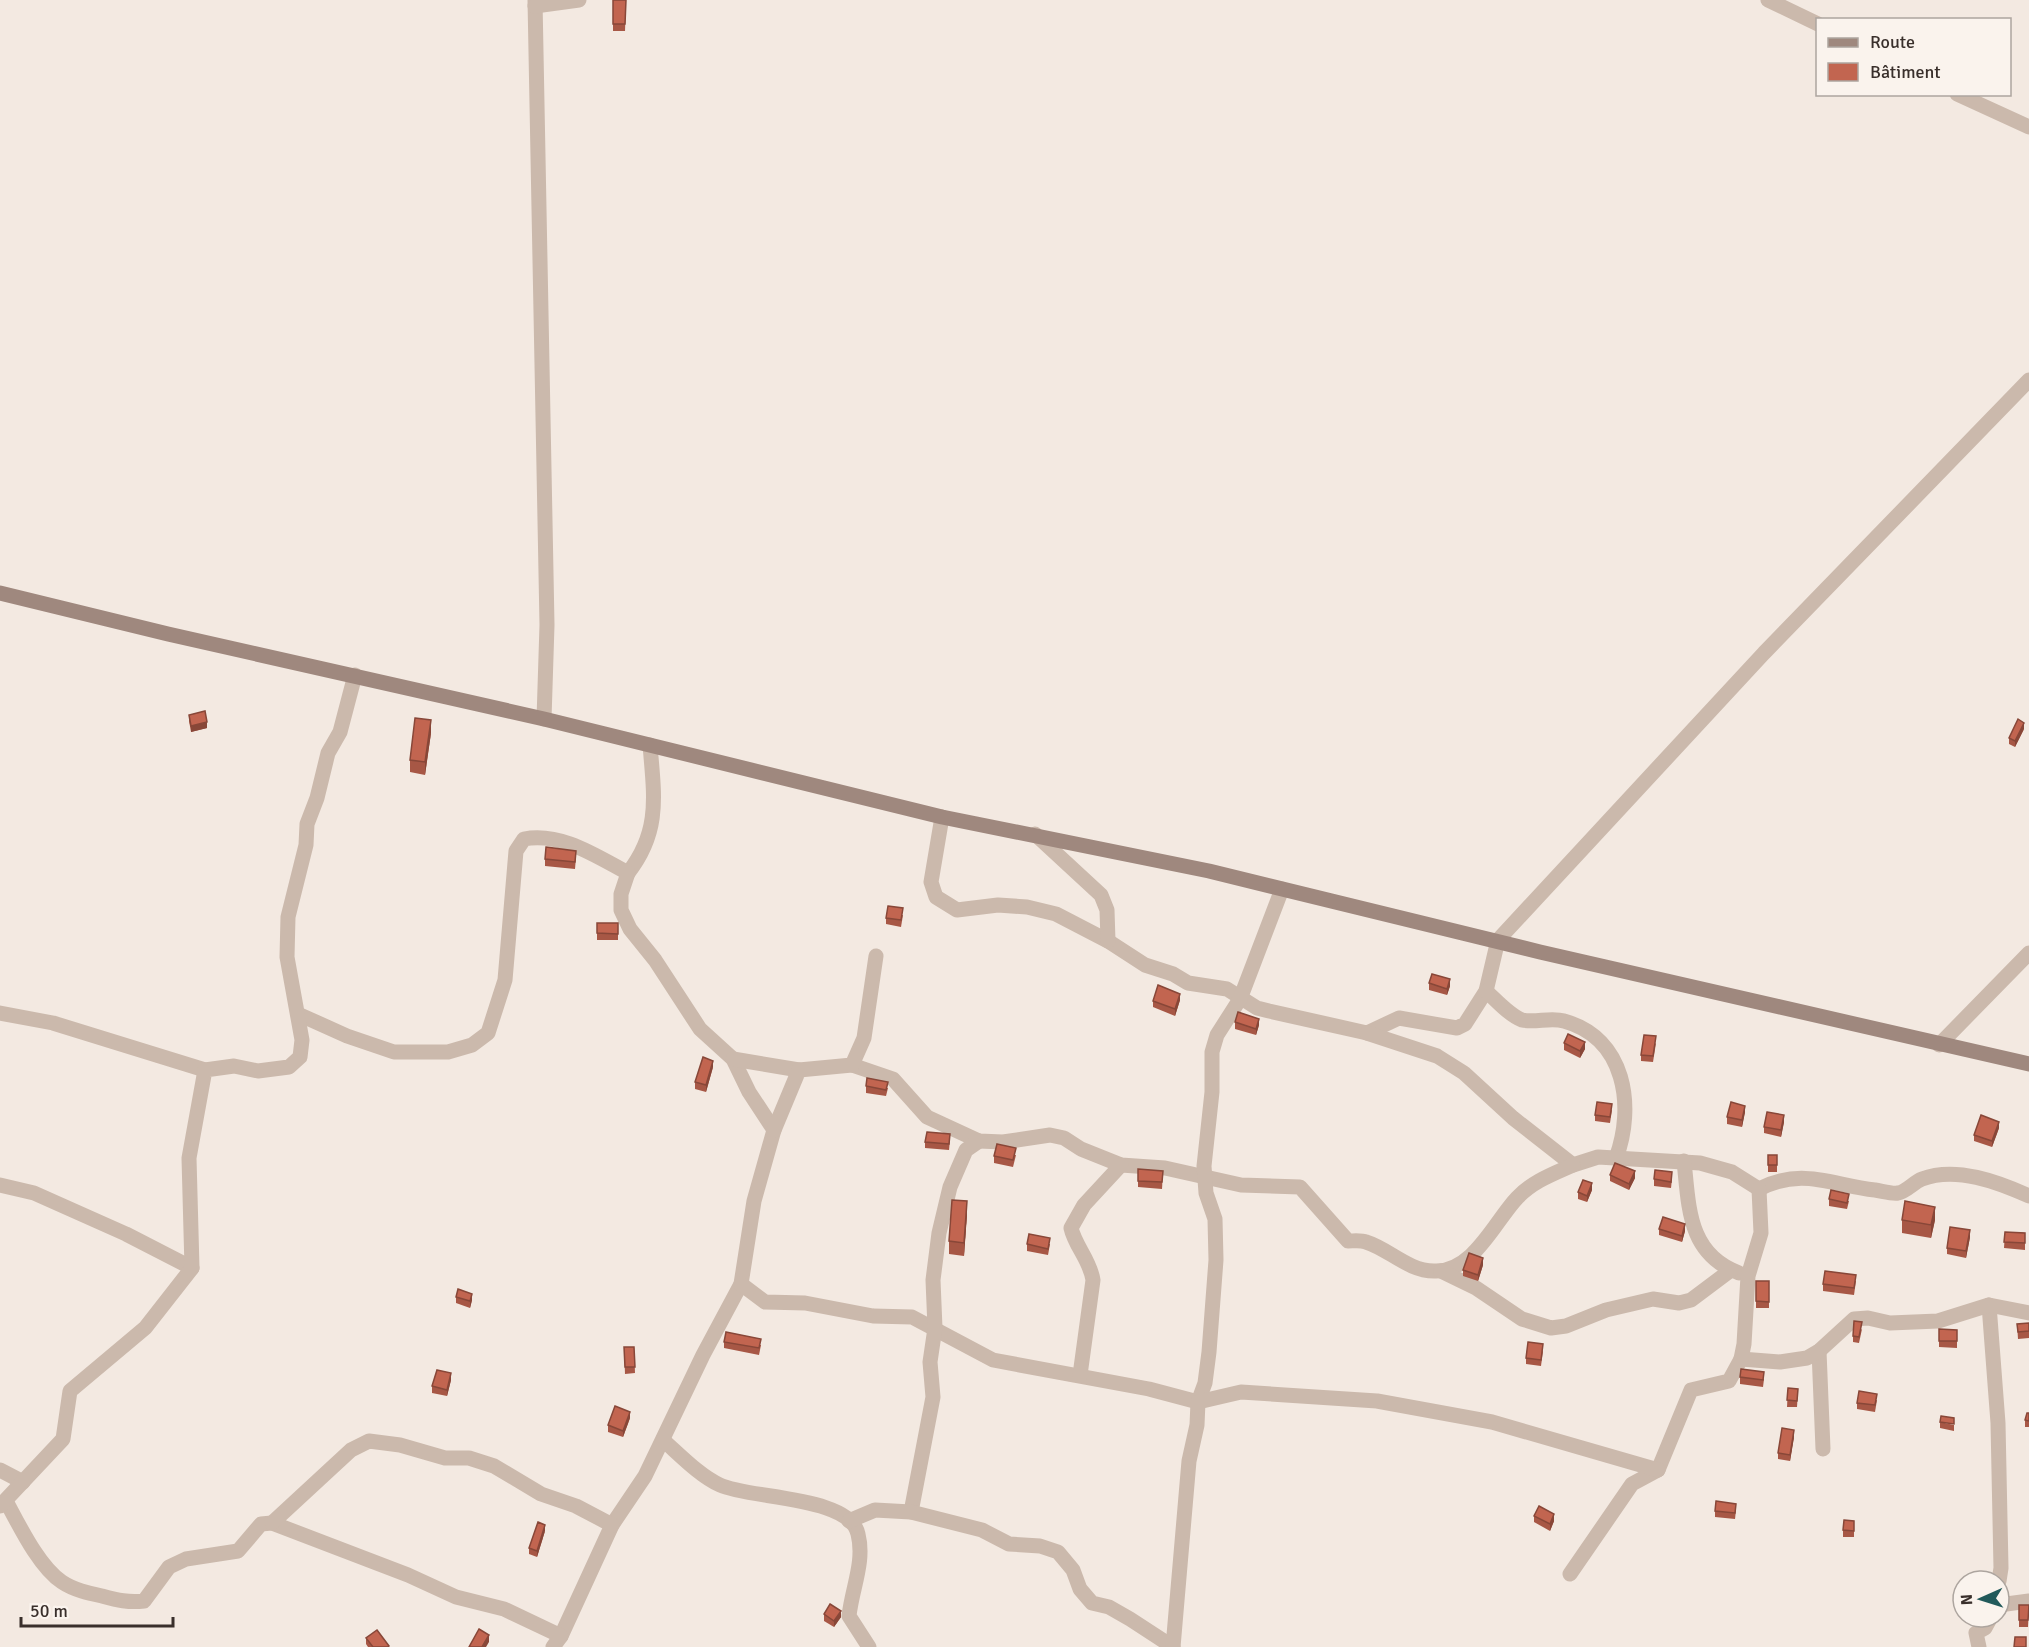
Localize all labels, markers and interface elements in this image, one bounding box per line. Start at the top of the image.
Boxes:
legend [1816,18,2011,96]
text: Route [1870,31,1915,53]
text: Bâtiment [1870,61,1941,83]
north arrow [1951,1569,2011,1629]
scale bar [21,1590,172,1628]
text: N [1957,1594,1977,1606]
text: 50 m [30,1600,68,1622]

